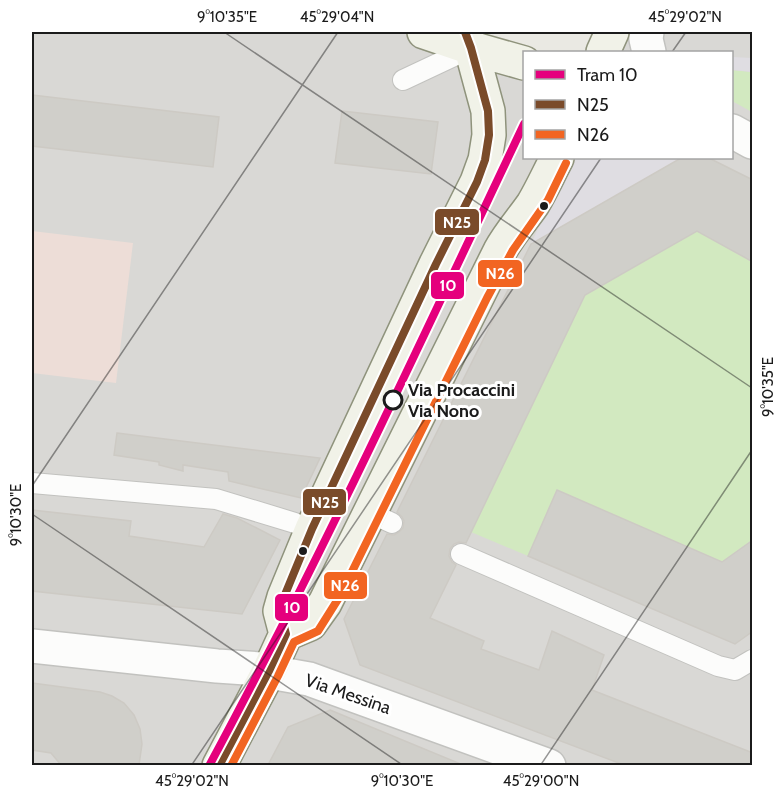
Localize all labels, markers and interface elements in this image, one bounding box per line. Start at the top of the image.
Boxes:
text: 9°10'35"E [197,8,257,26]
text: 45°29'04"N [300,8,374,26]
text: 45°29'02"N [648,8,722,26]
legend [523,51,733,159]
text: Tram 10 [577,64,637,86]
text: N25 [577,94,609,116]
text: N26 [577,124,609,146]
unlabelled marker [538,200,550,212]
line badge: N25 [434,208,480,236]
text: N25 [443,213,471,232]
line badge: N26 [477,259,523,288]
text: N26 [486,264,514,283]
line badge: 10 [430,271,465,300]
text: 10 [439,276,457,295]
text: 9°10'35"E [759,357,777,417]
place label: Via Procaccini Via Nono [408,379,515,422]
marker: Via Procaccini Via Nono [383,390,403,410]
text: 9°10'30"E [7,484,25,546]
line badge: N25 [302,488,347,516]
text: N25 [311,493,339,512]
unlabelled marker [297,545,309,557]
line badge: N26 [323,571,368,600]
text: N26 [331,576,359,595]
line badge: 10 [274,593,309,622]
text: 10 [283,598,301,617]
street label: Via Messina [302,669,394,719]
text: 45°29'02"N [155,772,229,790]
text: 9°10'30"E [371,772,433,790]
text: 45°29'00"N [503,772,579,790]

